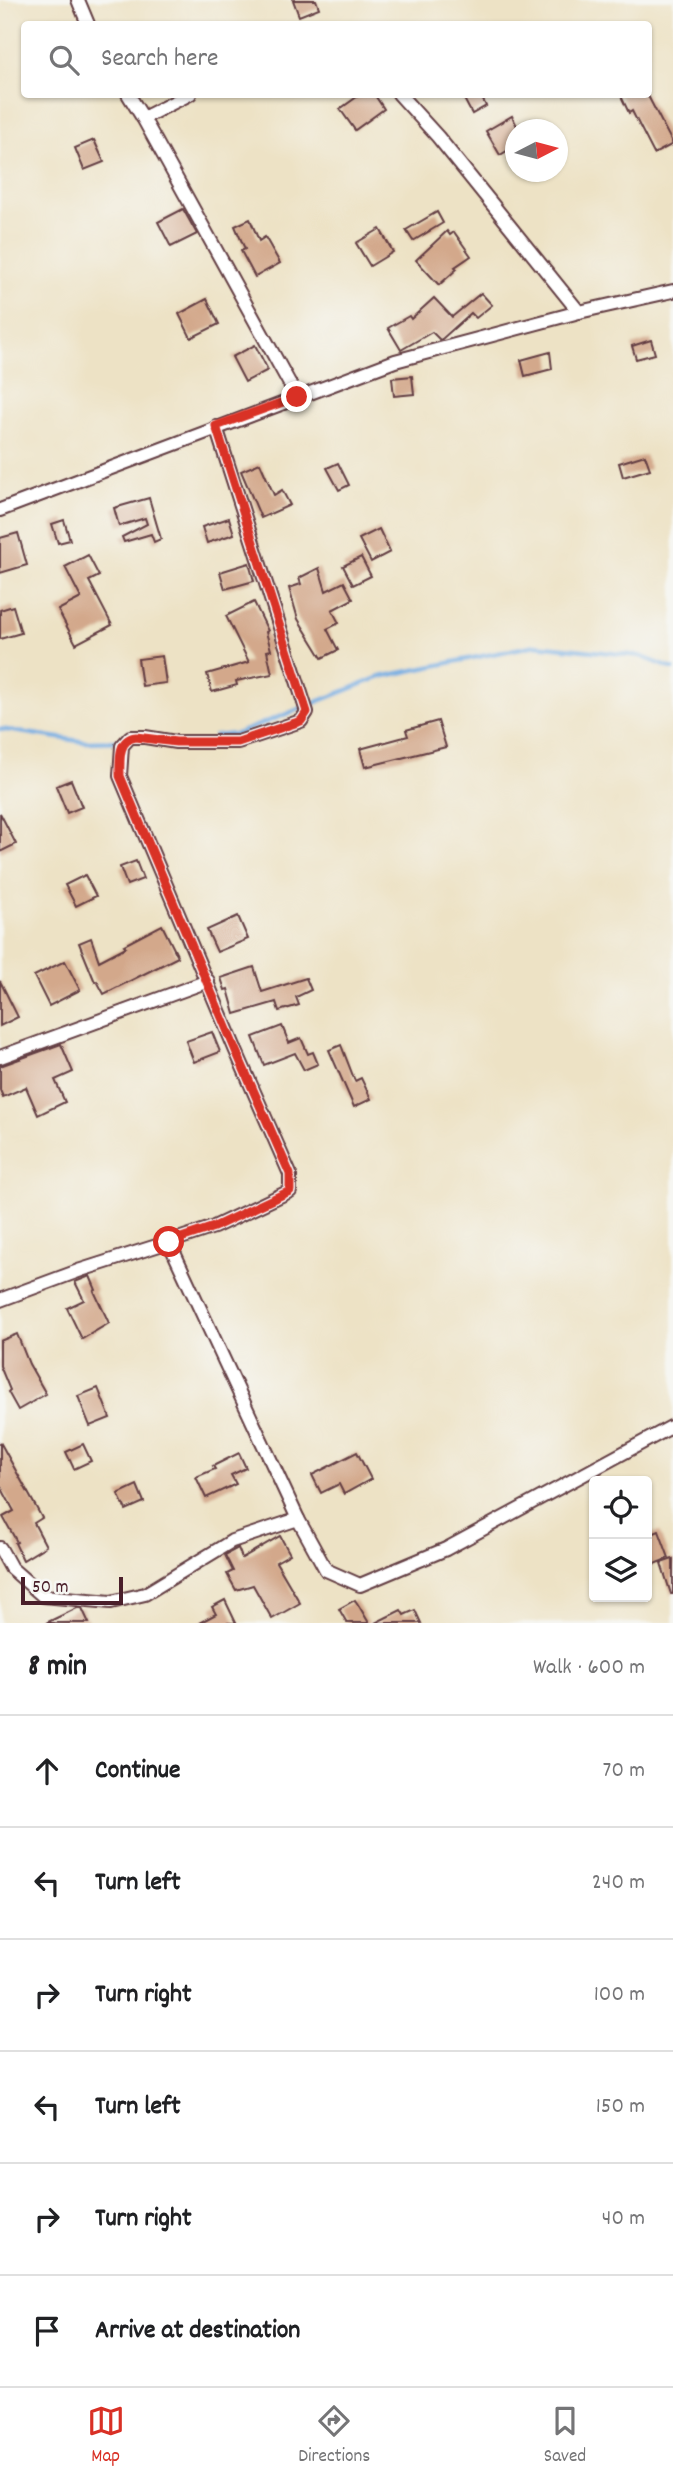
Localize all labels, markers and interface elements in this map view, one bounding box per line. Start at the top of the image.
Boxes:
search box [21,21,652,98]
icon: search [45,41,83,79]
text: Search here [101,41,219,78]
north arrow [505,119,568,182]
route end [281,381,312,412]
route start [153,1226,184,1257]
map controls [589,1476,652,1602]
button: locate [589,1476,652,1539]
button: layers [589,1539,652,1602]
scale bar [21,1574,122,1606]
text: 50 m [32,1575,69,1602]
text: 8 min [28,1647,87,1690]
text: Walk · 600 m [533,1652,645,1685]
icon: ahead [28,1752,66,1790]
text: Continue [95,1753,180,1790]
text: 70 m [603,1755,645,1788]
icon: left [28,1864,66,1902]
text: Turn left [95,1865,181,1902]
text: 240 m [592,1867,645,1900]
icon: right [28,1976,66,2014]
text: Turn right [95,1977,192,2014]
text: 100 m [594,1979,645,2012]
icon: left [28,2088,66,2126]
text: Turn left [95,2089,181,2126]
text: 150 m [596,2091,645,2124]
icon: right [28,2200,66,2238]
text: Turn right [95,2201,192,2238]
text: 40 m [602,2203,645,2236]
icon: arrive [28,2312,66,2350]
text: Arrive at destination [95,2313,300,2350]
tab: Map [87,2402,125,2471]
tab: Directions [298,2402,370,2471]
tab: Saved [544,2402,586,2471]

